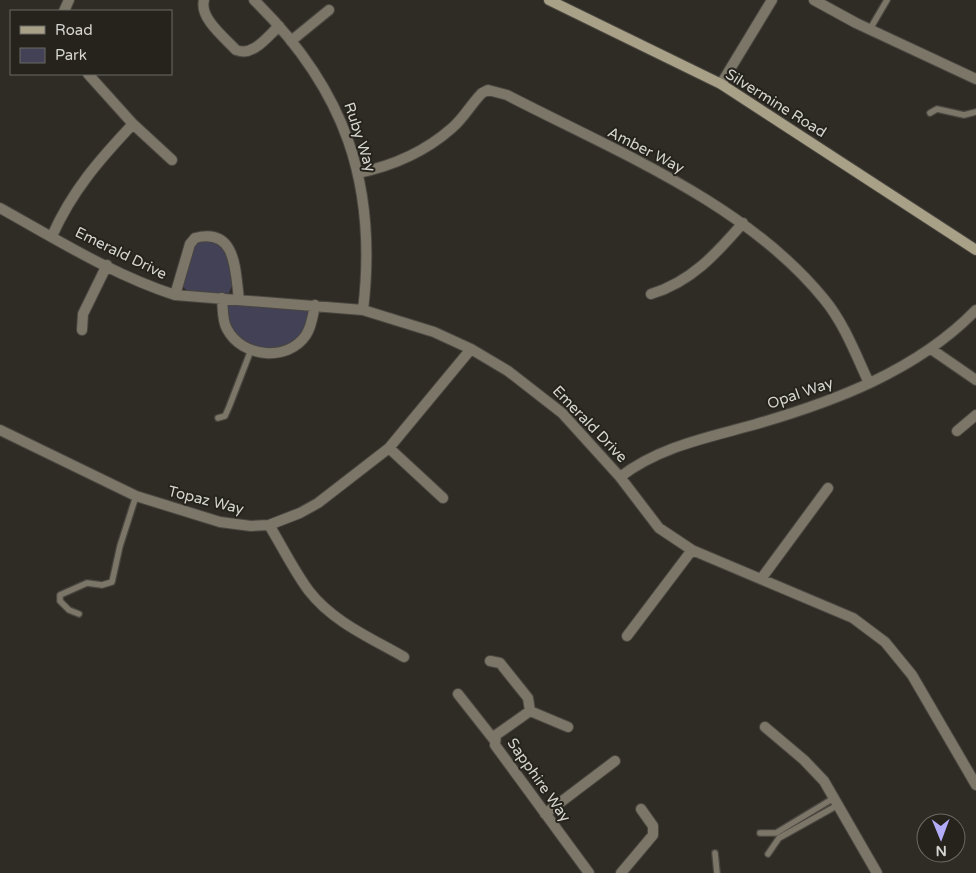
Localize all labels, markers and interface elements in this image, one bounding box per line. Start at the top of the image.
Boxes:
legend [10,10,172,75]
text: Road [55,21,93,39]
text: Park [55,46,87,64]
street label: Silvermine Road [722,65,830,141]
street label: Ruby Way [340,100,380,174]
street label: Amber Way [605,123,687,177]
street label: Emerald Drive [72,223,170,283]
street label: Opal Way [765,373,835,413]
street label: Emerald Drive [549,382,631,466]
street label: Topaz Way [166,482,246,518]
street label: Sapphire Way [503,735,575,825]
north arrow [916,813,966,863]
text: N [935,842,947,859]

